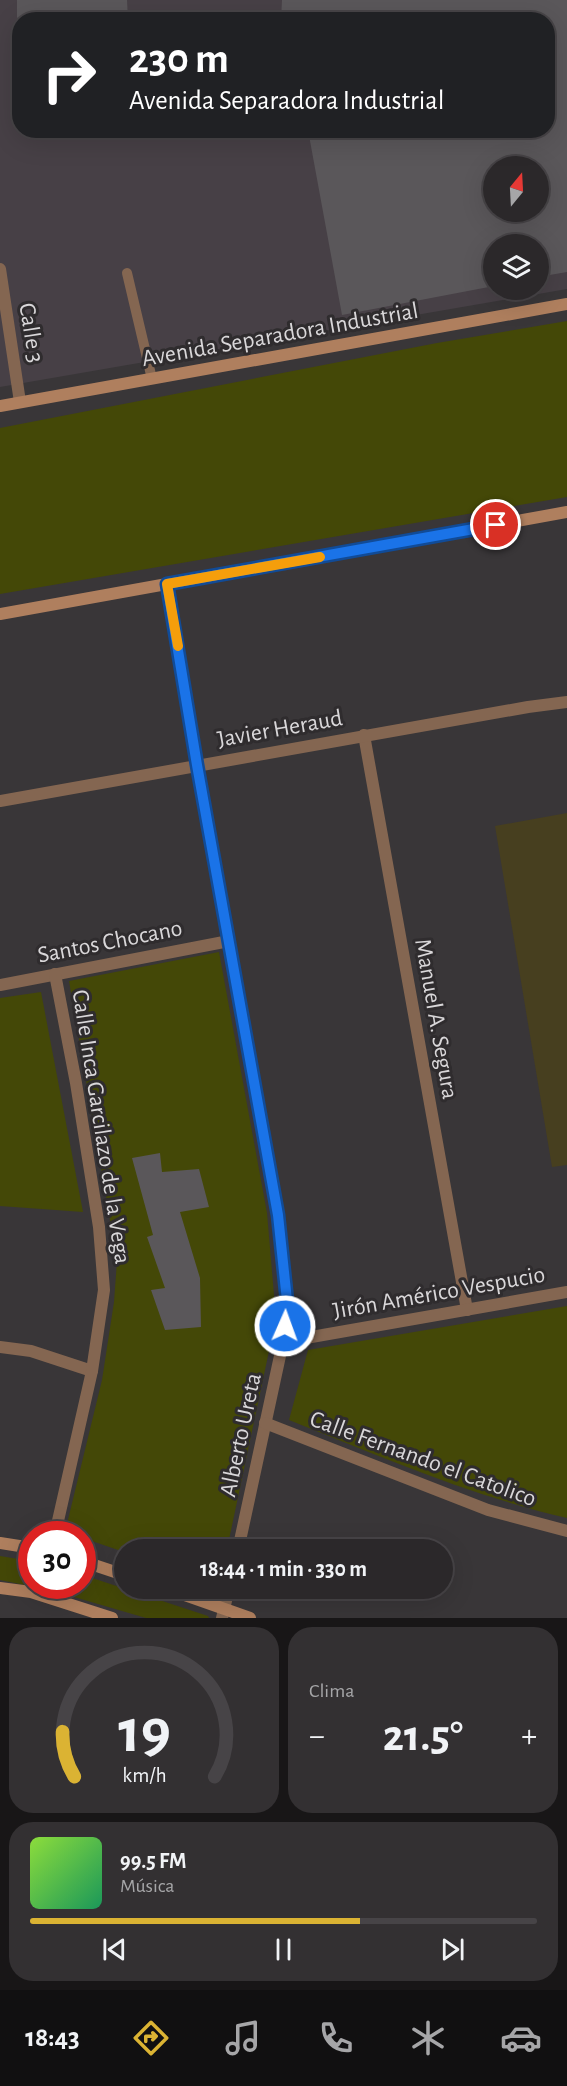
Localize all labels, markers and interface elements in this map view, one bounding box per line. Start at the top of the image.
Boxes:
icon: right [30,36,108,114]
text: 230 m [129,38,229,80]
text: Avenida Separadora Industrial [129,87,444,114]
north arrow [483,156,549,222]
map controls [483,156,549,300]
button: layers [483,234,549,300]
street label: Avenida Separadora Industrial [140,299,420,371]
street label: Calle 3 [14,301,48,365]
pin [470,499,521,550]
icon: arrive [479,508,512,541]
street label: Javier Heraud [216,706,344,752]
street label: Santos Chocano [36,916,184,968]
street label: Manuel A. Segura [410,937,462,1101]
street label: Calle Inca Garcilazo de la Vega [67,988,135,1266]
street label: Jirón Américo Vespucio [331,1263,547,1323]
position arrow [253,1294,317,1358]
street label: Alberto Ureta [216,1371,266,1499]
street label: Calle Fernando el Catolico [307,1407,539,1511]
speed limit sign: 30 [18,1521,96,1599]
text: 18:44 · 1 min · 330 m [200,1558,367,1580]
text: Clima [309,1681,354,1701]
text: 19 [118,1701,170,1763]
text: 21.5° [383,1714,463,1759]
text: − [309,1720,325,1753]
text: + [521,1720,537,1753]
text: km/h [122,1765,166,1786]
text: 99.5 FM [120,1850,186,1872]
text: Música [120,1876,175,1896]
icon: previous [98,1933,131,1966]
icon: pause [267,1933,300,1966]
icon: next [436,1933,469,1966]
icon: directions [130,2017,172,2059]
icon: music [222,2017,264,2059]
icon: phone [315,2017,357,2059]
icon: climate [407,2017,449,2059]
icon: car [500,2017,542,2059]
text: 18:43 [25,2024,80,2051]

